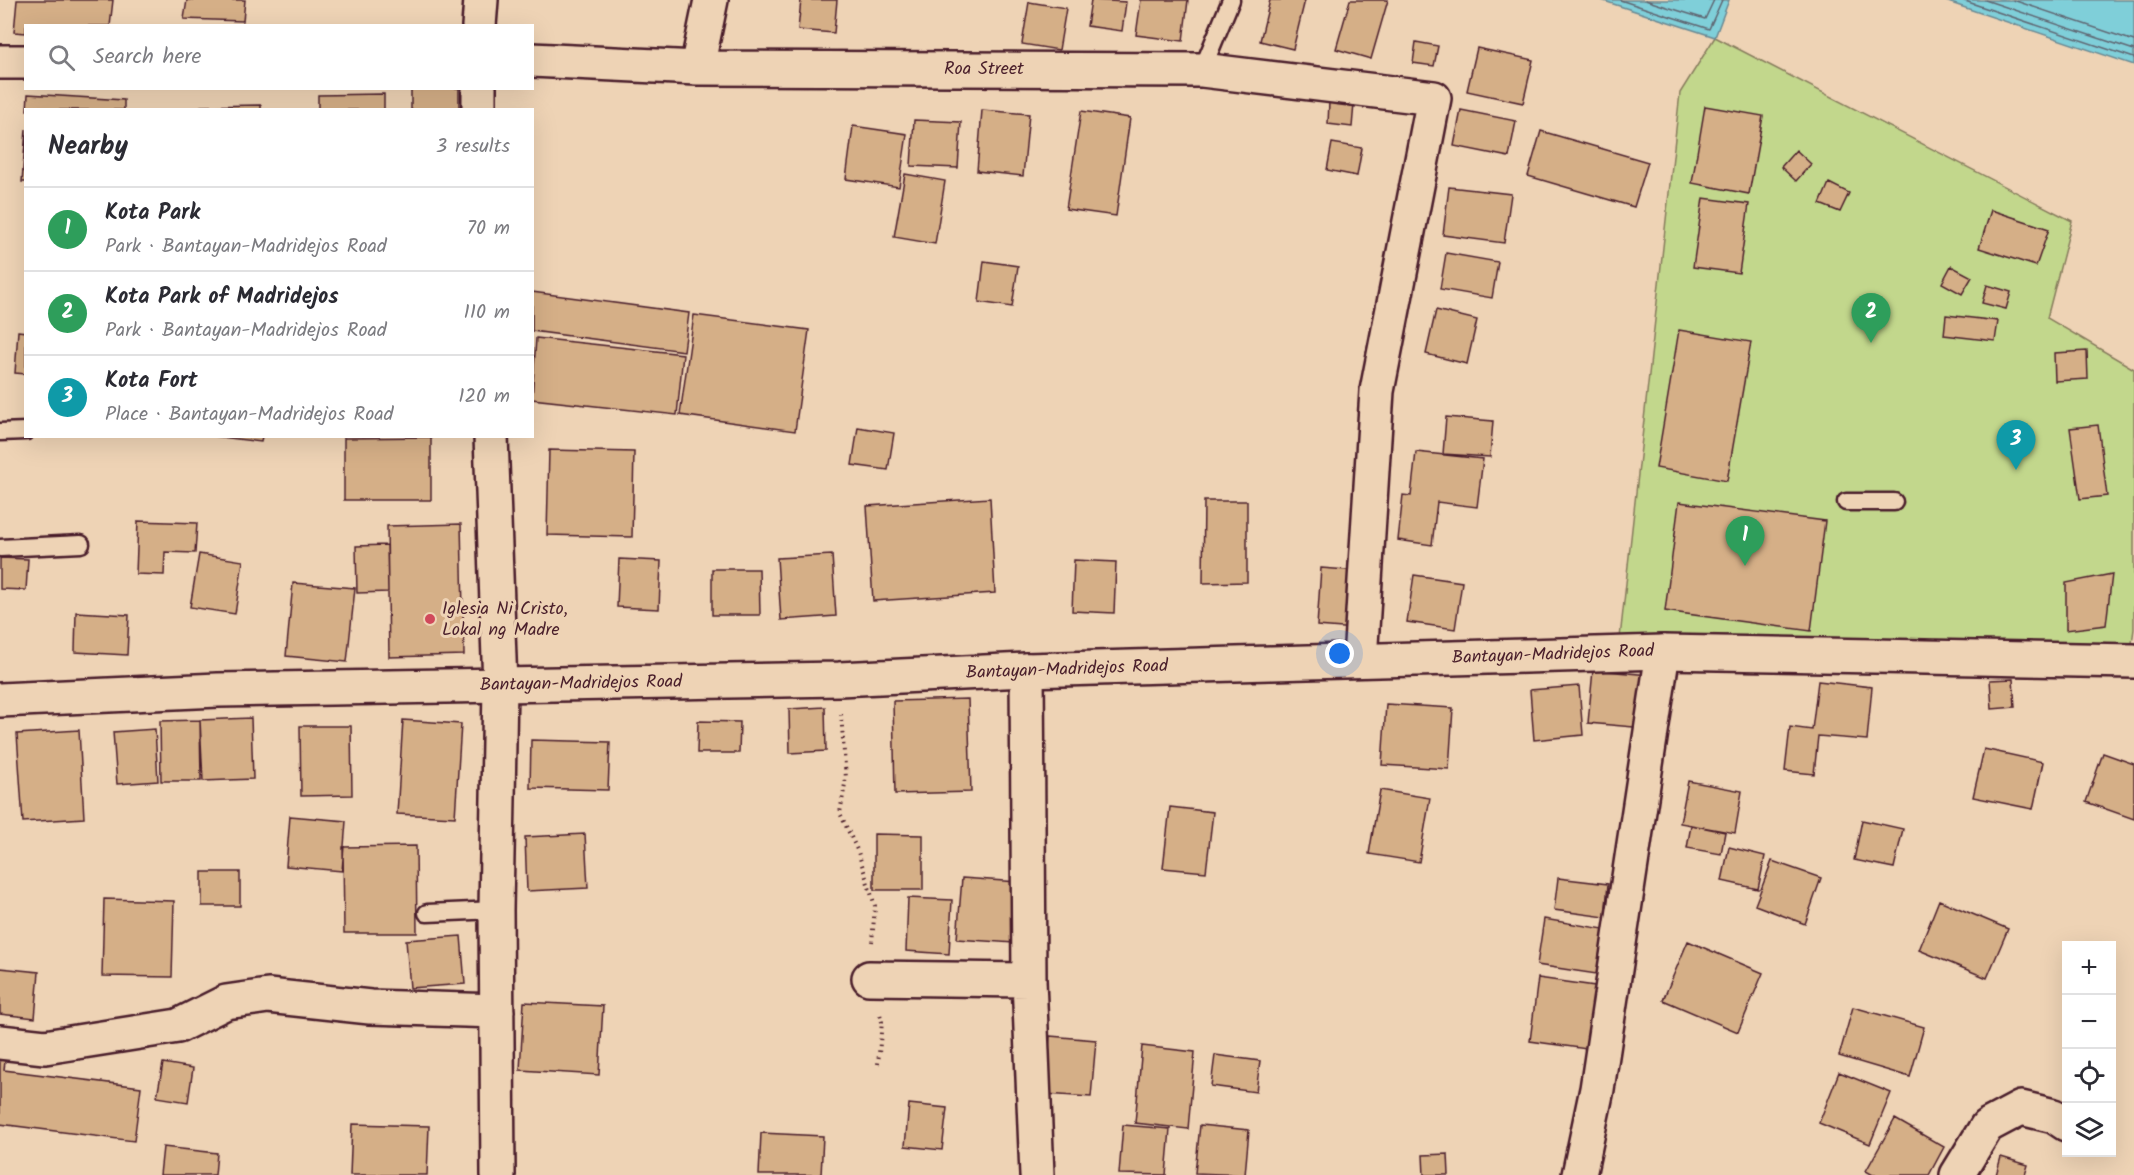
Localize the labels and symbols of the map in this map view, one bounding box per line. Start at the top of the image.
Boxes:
street label: Roa Street [944,55,1025,84]
pin: 2 [1852,294,1890,343]
pin: 3 [1996,420,2036,470]
pin: 1 [1726,516,1764,566]
place label: Iglesia Ni Cristo, Lokal ng Madre [442,595,568,645]
marker: Iglesia Ni Cristo, Lokal ng Madre [423,612,437,626]
street label: Bantayan-Madridejos Road [1451,637,1656,673]
your location [1325,639,1354,668]
street label: Bantayan-Madridejos Road [965,652,1170,688]
street label: Bantayan-Madridejos Road [480,668,683,700]

